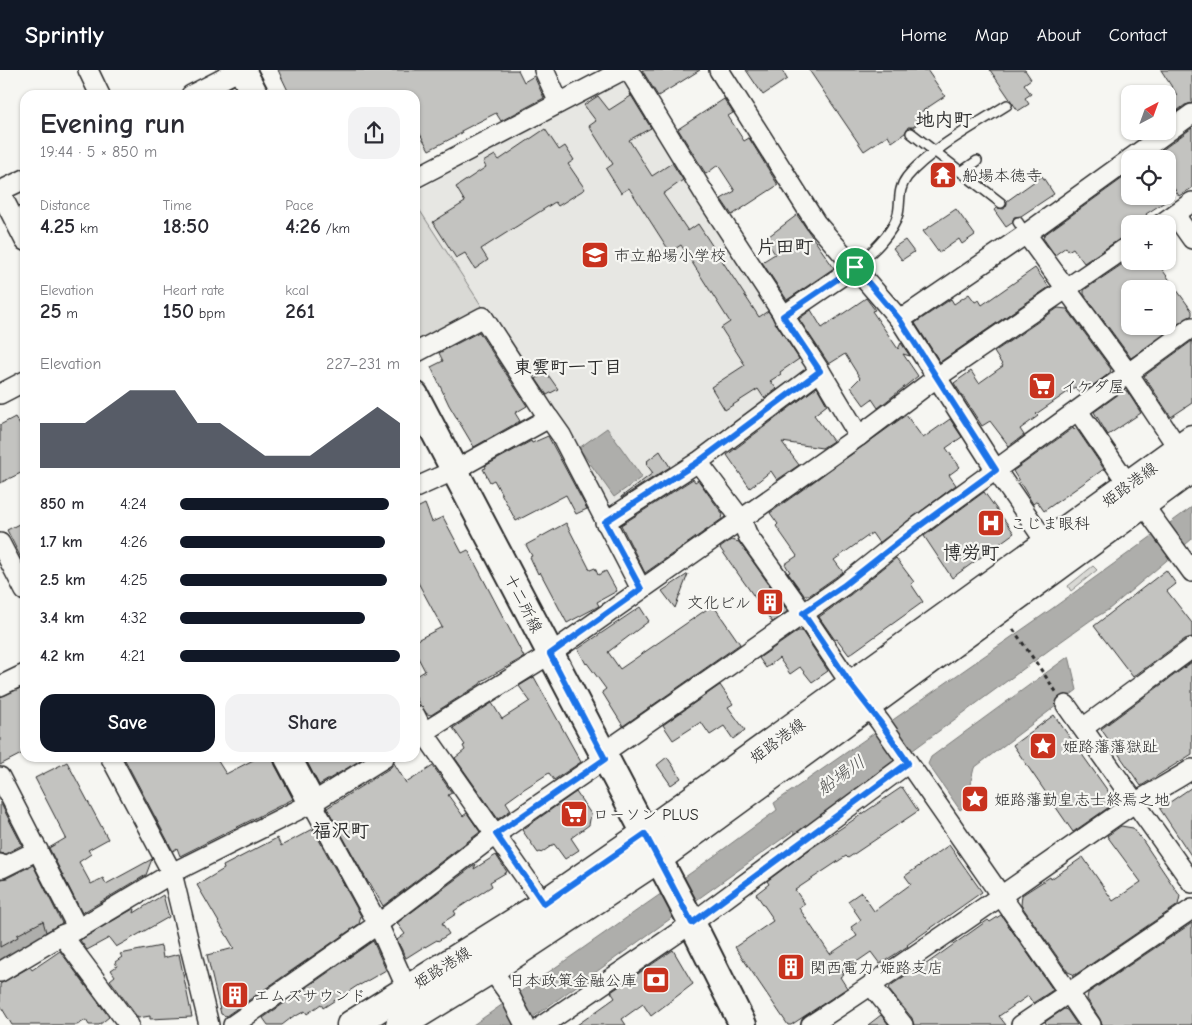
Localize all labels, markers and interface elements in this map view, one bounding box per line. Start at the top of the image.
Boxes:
text: Sprintly [25,21,104,49]
text: Home [900,25,947,46]
text: Map [975,25,1009,46]
text: About [1037,25,1081,46]
text: Contact [1109,25,1167,46]
north arrow [1121,85,1176,140]
map controls [1121,85,1176,335]
button: share [348,107,400,159]
text: Evening run [40,108,185,140]
district label: 地内町 [915,109,973,131]
text: 19:44 · 5 × 850 m [40,143,157,161]
button: locate [1121,150,1176,205]
temple icon: 船場本徳寺 [928,160,958,190]
place label: 船場本徳寺 [962,167,1042,185]
text: Distance [40,197,90,214]
text: Time [163,197,192,214]
text: Pace [285,197,314,214]
text: 4.25 [40,214,75,238]
text: 18:50 [163,214,209,238]
text: 4:26 [285,214,321,238]
button: + [1121,215,1176,270]
text: km [75,220,98,237]
text: /km [321,220,350,237]
district label: 片田町 [756,236,814,258]
school or university icon: 市立船場小学校 [580,240,610,270]
pin [834,246,876,288]
place label: 市立船場小学校 [614,247,726,265]
icon: arrive [841,253,869,281]
button: − [1121,280,1176,335]
text: Elevation [40,282,94,299]
text: Heart rate [163,282,224,299]
text: kcal [285,282,309,299]
text: 25 [40,299,62,323]
text: 150 [163,299,194,323]
text: 261 [285,299,315,323]
text: m [62,305,78,322]
text: bpm [194,305,225,322]
text: Elevation [40,355,101,373]
text: 227–231 m [326,355,400,373]
district label: 東雲町一丁目 [514,357,622,378]
supermarket icon: イケダ屋 [1027,371,1057,401]
place label: イケダ屋 [1061,378,1125,396]
street label: 姫路港線 [1098,459,1161,511]
text: 850 m [40,495,84,513]
text: 4:24 [120,495,147,513]
hospital icon: こじま眼科 [976,508,1006,538]
place label: こじま眼科 [1010,515,1090,533]
text: 1.7 km [40,533,83,551]
text: 4:26 [120,533,148,551]
district label: 博労町 [942,542,1000,564]
text: 2.5 km [40,571,86,589]
text: 4:25 [120,571,148,589]
street label: 十二所線 [501,571,546,636]
building icon: 文化ビル [755,587,785,617]
place label: 文化ビル [687,594,751,612]
text: 3.4 km [40,609,85,627]
text: 4:32 [120,609,147,627]
text: 4.2 km [40,647,85,665]
text: 4:21 [120,647,145,665]
button: Save [40,694,215,752]
button: Share [225,694,400,752]
street label: 姫路港線 [746,715,809,767]
place icon: 姫路藩藩獄趾 [1028,731,1058,761]
place label: 姫路藩藩獄趾 [1062,738,1158,756]
water label: 船場川 [813,751,869,799]
place icon: 姫路藩勤皇志士終焉之地 [960,784,990,814]
place label: 姫路藩勤皇志士終焉之地 [994,791,1170,809]
supermarket icon: ローソン PLUS [559,799,589,829]
place label: ローソン PLUS [593,806,699,824]
district label: 福沢町 [312,820,370,842]
street label: 姫路港線 [411,943,474,992]
building icon: 関西電力 姫路支店 [776,952,806,982]
place label: 関西電力 姫路支店 [810,959,943,977]
bank icon: 日本政策金融公庫 [641,965,671,995]
place label: 日本政策金融公庫 [509,972,637,990]
building icon: エムズサウンド [220,980,250,1010]
place label: エムズサウンド [254,987,366,1005]

